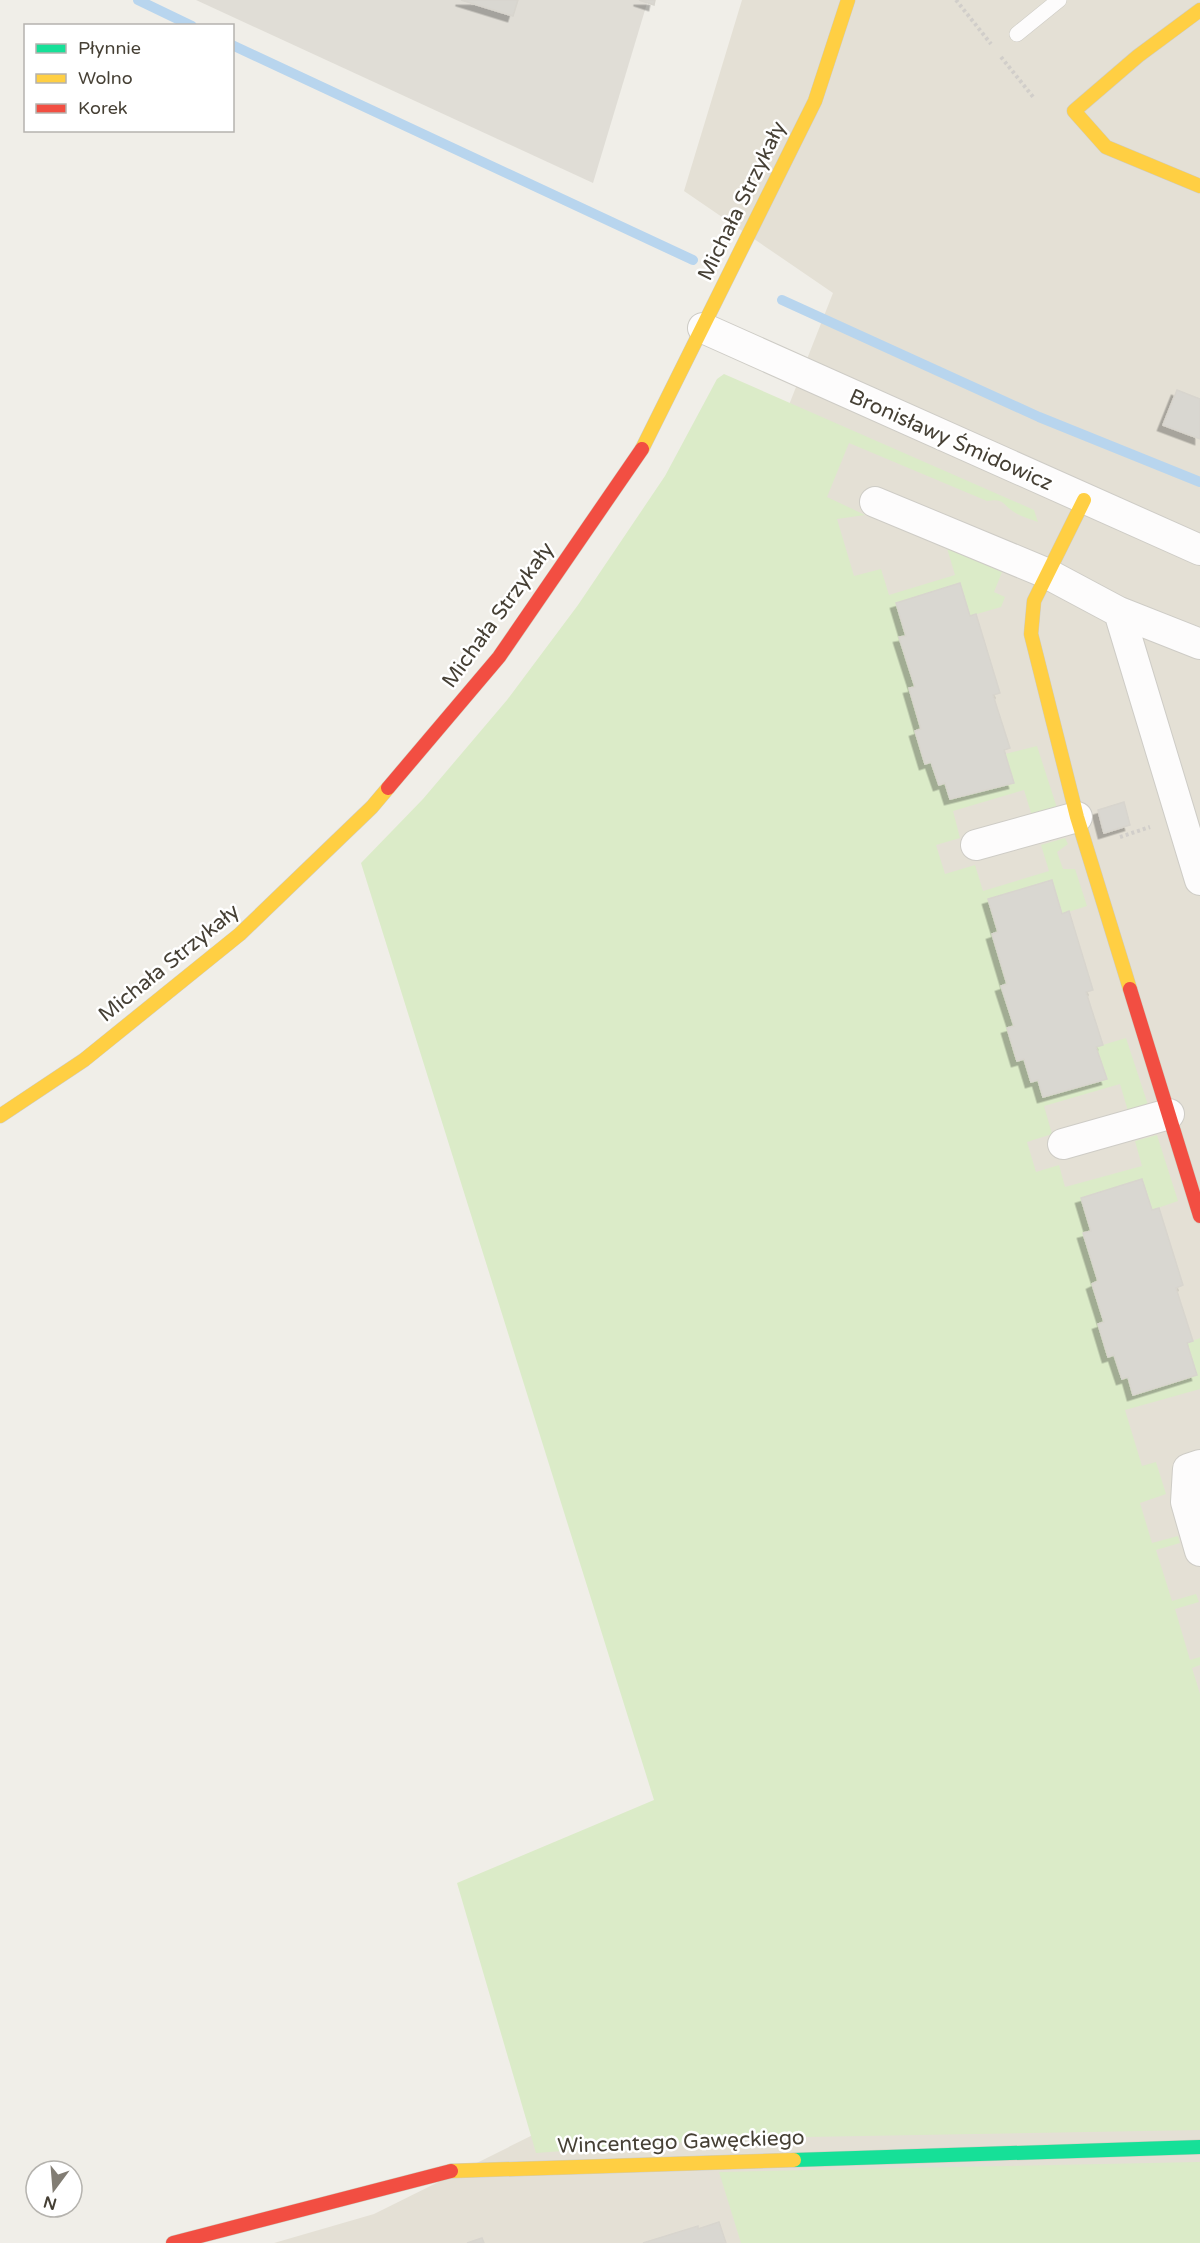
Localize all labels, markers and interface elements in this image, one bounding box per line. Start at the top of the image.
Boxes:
legend [24,24,234,132]
text: Płynnie [78,37,141,59]
text: Wolno [78,67,133,89]
text: Korek [78,97,128,119]
street label: Michała Strzykały [693,117,791,285]
street label: Bronisławy Śmidowicz [845,384,1057,496]
street label: Michała Strzykały [437,537,559,693]
street label: Michała Strzykały [94,899,244,1027]
street label: Wincentego Gawęckiego [557,2125,805,2159]
north arrow [24,2159,84,2219]
text: N [41,2191,59,2214]

